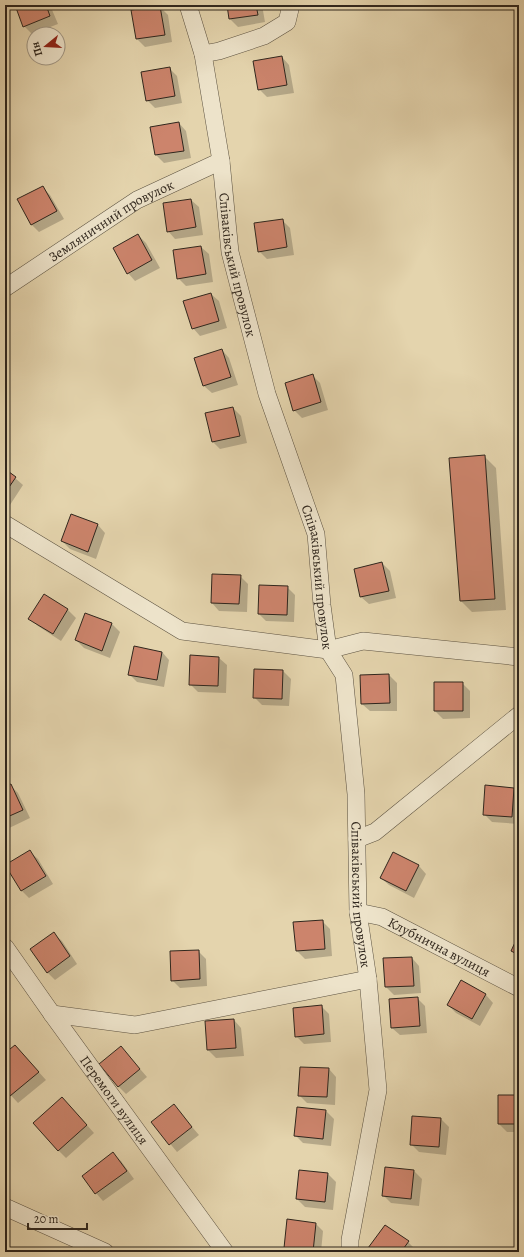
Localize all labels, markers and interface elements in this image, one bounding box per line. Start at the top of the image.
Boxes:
north arrow [26,26,66,66]
text: Пн [27,39,46,58]
street label: Земляничний провулок [45,175,177,266]
street label: Співаківський провулок [214,192,261,339]
street label: Співаківський провулок [296,502,337,651]
street label: Співаківський провулок [346,821,375,969]
street label: Клубнична вулиця [385,913,494,982]
street label: Перемоги вулиця [75,1052,153,1149]
scale bar [28,1205,87,1231]
text: 20 m [34,1211,58,1227]

